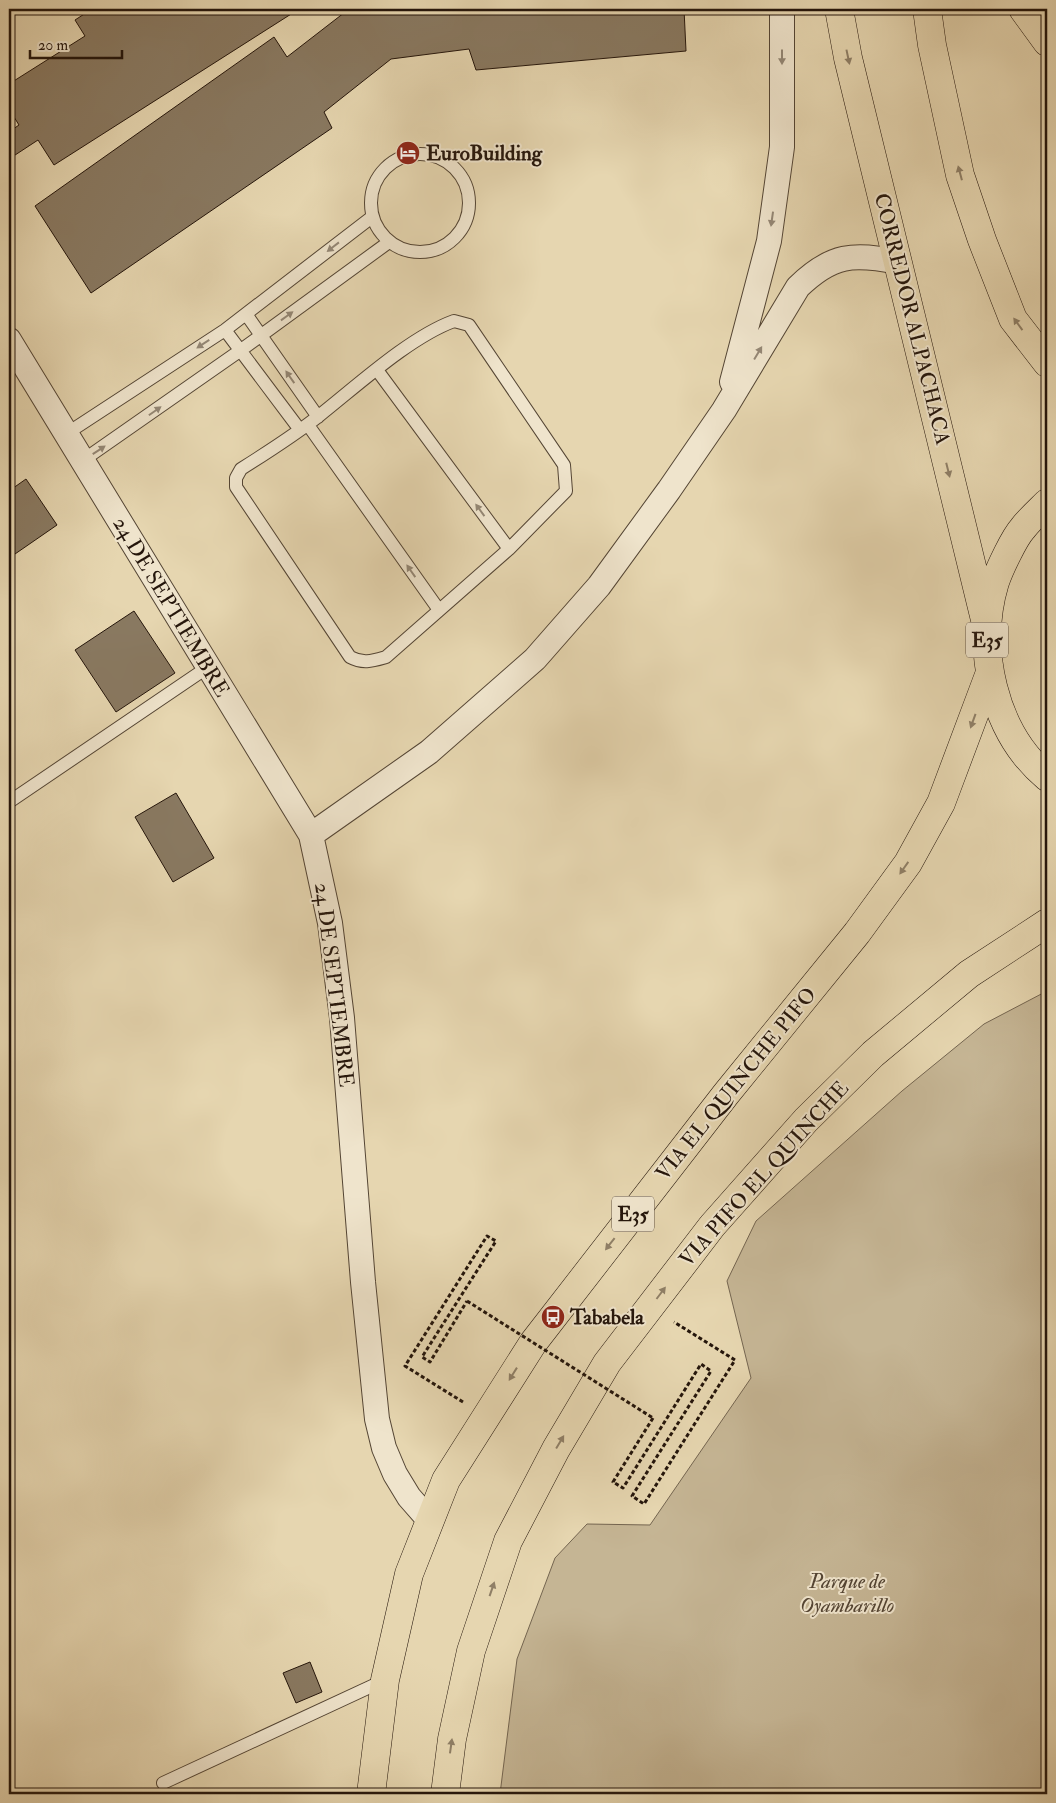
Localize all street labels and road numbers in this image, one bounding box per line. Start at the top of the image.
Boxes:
street label: CORREDOR ALPACHACA [868,190,956,448]
street label: 24 DE SEPTIEMBRE [106,512,236,702]
road number: E35 [966,622,1008,658]
street label: 24 DE SEPTIEMBRE [308,881,360,1089]
street label: VIA EL QUINCHE PIFO [650,982,822,1186]
street label: VIA PIFO EL QUINCHE [673,1075,855,1273]
road number: E35 [612,1196,654,1232]

